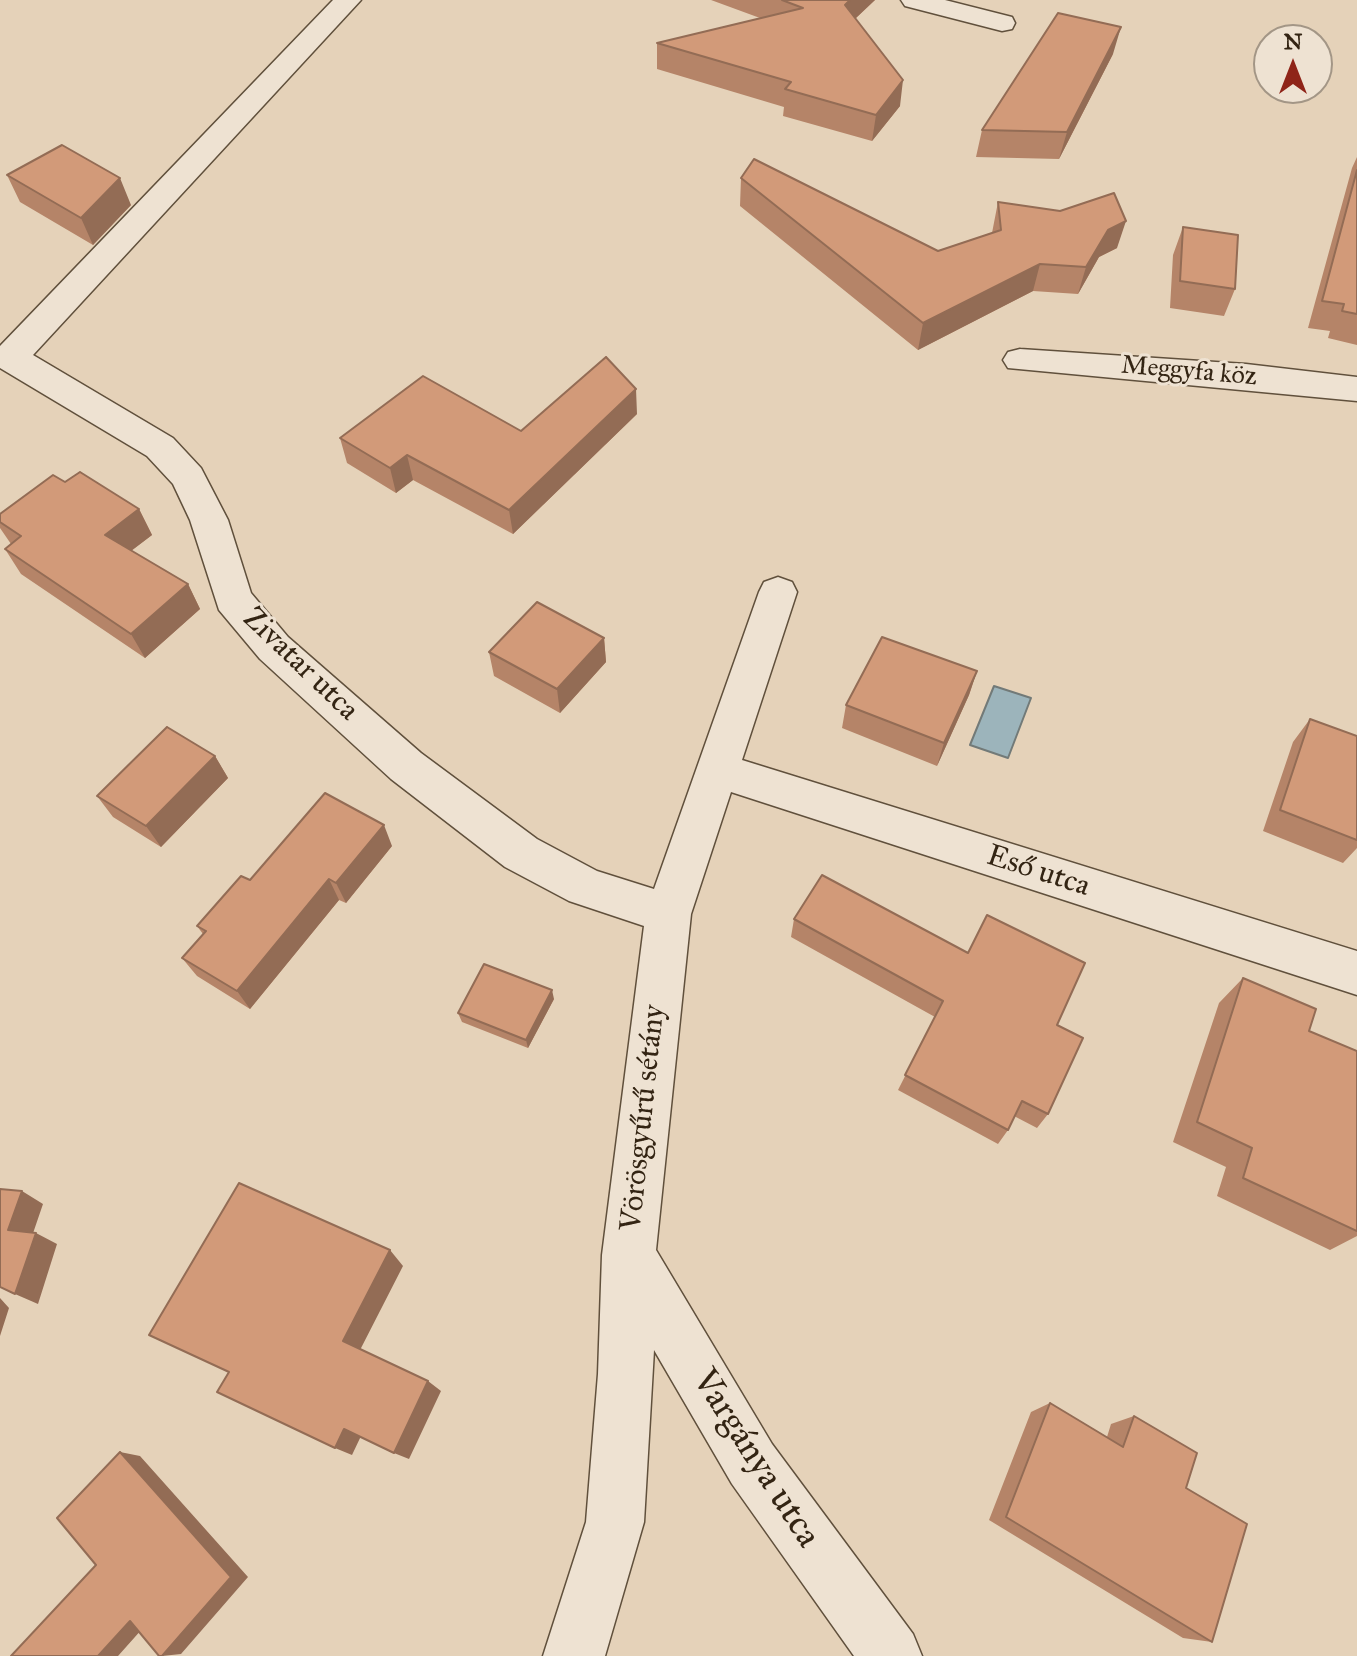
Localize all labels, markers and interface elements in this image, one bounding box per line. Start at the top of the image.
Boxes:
north arrow [1253,24,1333,104]
text: N [1284,28,1302,55]
street label: Meggyfa köz [1120,351,1258,393]
street label: Zivatar utca [235,601,365,729]
street label: Eső utca [982,838,1094,906]
street label: Vörösgyűrű sétány [614,1003,674,1233]
street label: Vargánya utca [681,1362,829,1556]

